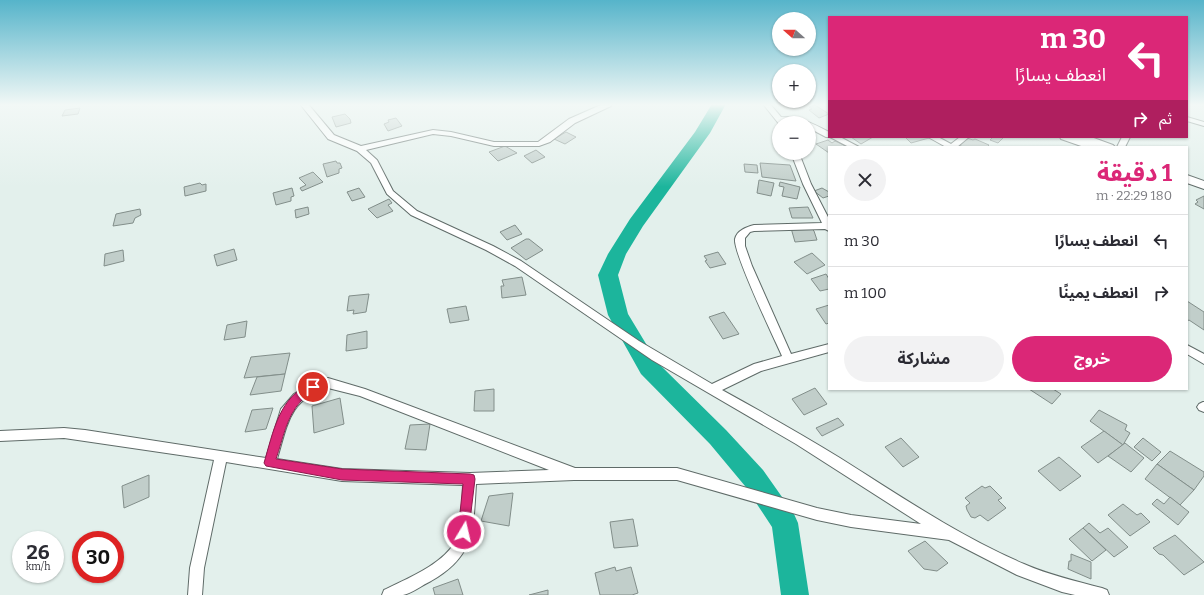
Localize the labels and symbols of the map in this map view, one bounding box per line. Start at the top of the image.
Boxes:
north arrow [772,12,816,56]
pin [296,370,330,404]
position arrow [443,511,485,553]
speed limit sign: 30 [72,531,124,583]

